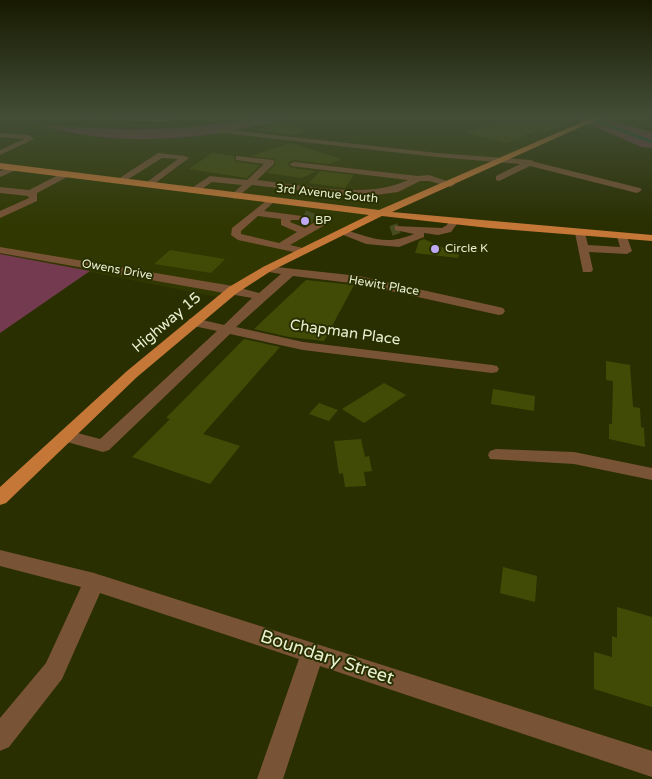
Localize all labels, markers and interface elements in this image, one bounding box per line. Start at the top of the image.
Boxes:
street label: 3rd Avenue South [275,181,379,207]
place label: BP [315,214,331,228]
marker: BP [299,215,311,227]
place label: Circle K [445,242,488,256]
marker: Circle K [429,243,441,255]
street label: Owens Drive [80,257,154,283]
street label: Hewitt Place [348,273,420,299]
street label: Highway 15 [129,289,205,357]
street label: Chapman Place [289,316,401,350]
street label: Boundary Street [257,626,397,690]

